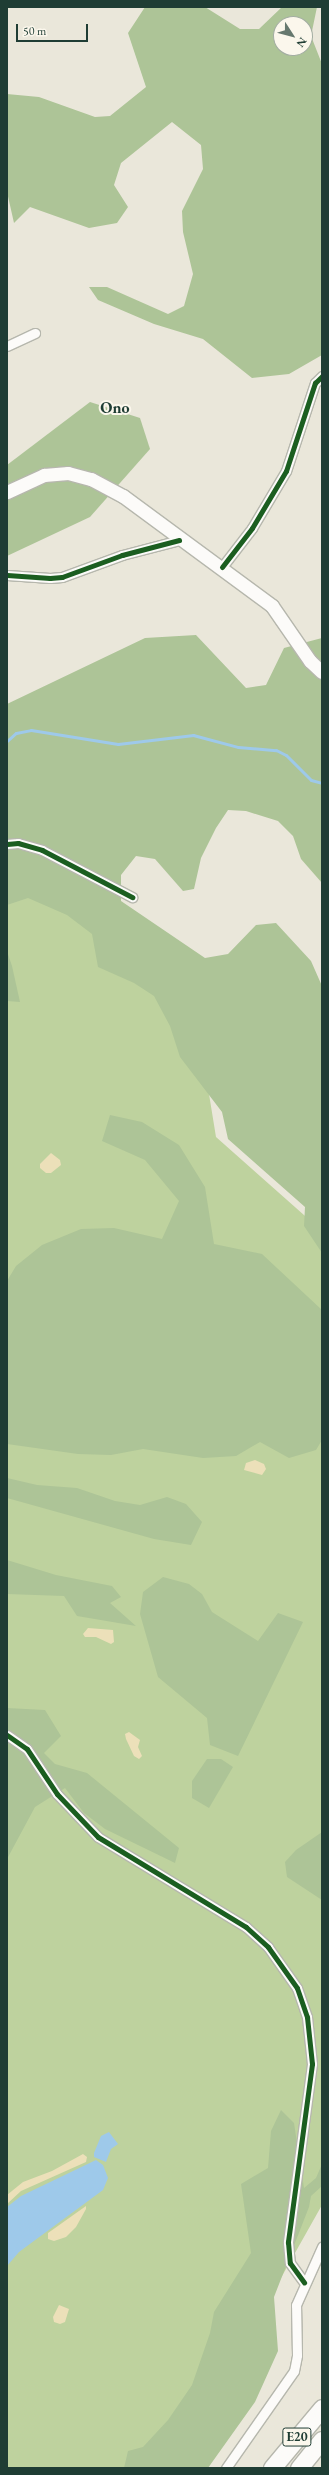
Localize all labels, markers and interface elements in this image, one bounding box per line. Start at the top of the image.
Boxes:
scale bar [18,16,90,42]
north arrow [273,16,313,56]
text: 50 m [23,23,46,39]
text: N [294,35,310,50]
district label: Ono [100,398,130,418]
road number: E20 [282,2426,312,2448]

